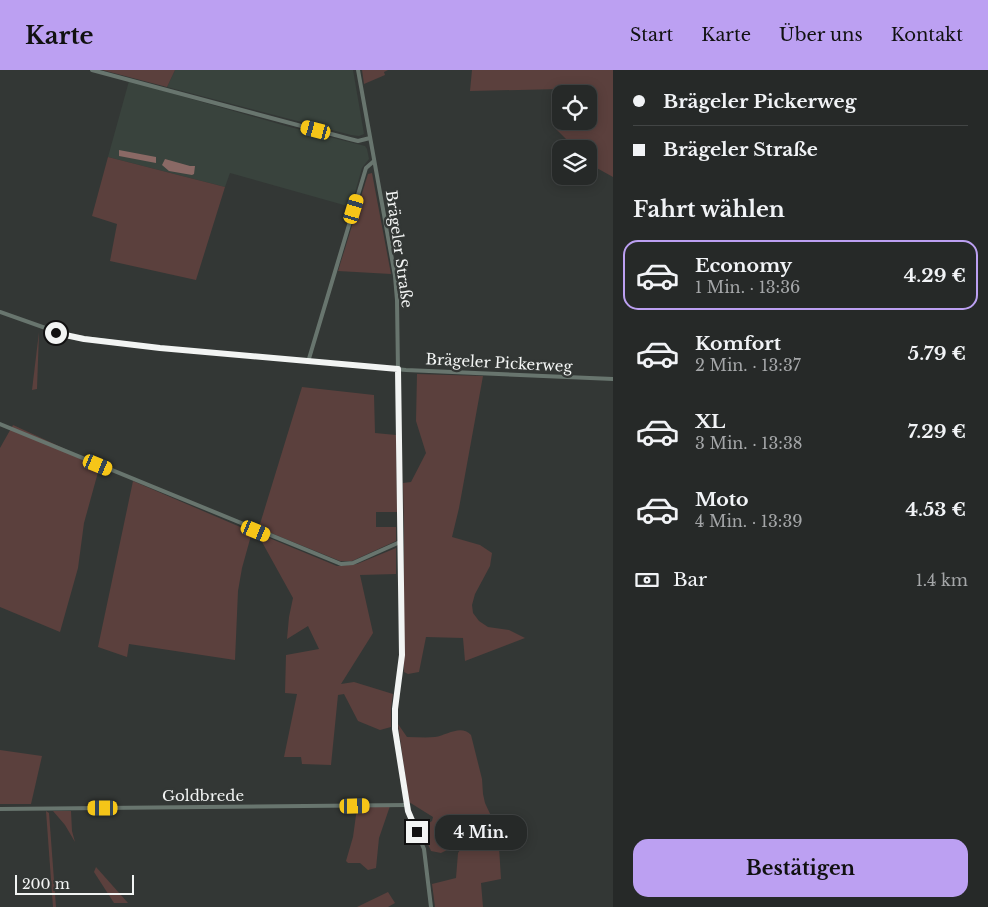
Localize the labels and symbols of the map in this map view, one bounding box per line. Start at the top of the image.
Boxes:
car [299,119,332,141]
street label: Brägeler Straße [382,189,417,309]
car [342,192,365,226]
route start [45,322,67,344]
street label: Brägeler Pickerweg [425,349,574,376]
car [81,452,114,478]
car [239,518,272,544]
street label: Goldbrede [162,786,244,805]
car [339,798,370,814]
car [88,801,118,816]
callout: 4 Min. [434,814,527,850]
route end [406,821,428,843]
scale bar [15,872,134,895]

